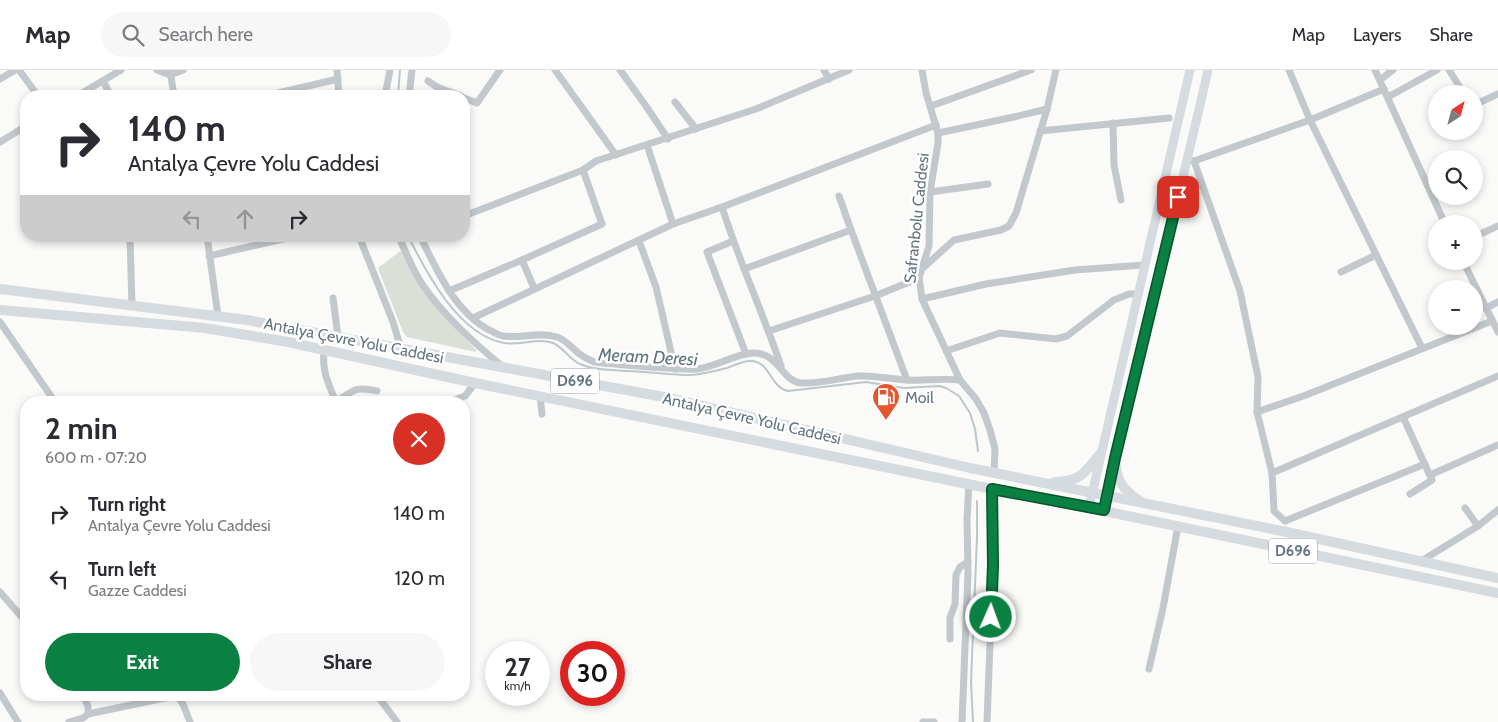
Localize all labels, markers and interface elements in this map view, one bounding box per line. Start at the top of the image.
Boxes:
search box [101,12,451,57]
text: Map [25,20,71,49]
icon: search [119,21,147,49]
text: Search here [159,23,253,46]
text: Map [1292,24,1325,46]
text: Layers [1353,24,1402,46]
text: Share [1430,24,1473,46]
north arrow [1428,85,1482,140]
map controls [1428,85,1483,335]
text: 140 m [128,107,226,150]
icon: right [45,110,110,175]
text: Antalya Çevre Yolu Caddesi [128,150,379,177]
button: search [1428,150,1483,205]
street label: Safranbolu Caddesi [900,152,933,284]
pin [1157,176,1199,218]
icon: arrive [1164,183,1192,211]
icon: left [178,205,206,233]
icon: ahead [231,205,259,233]
icon: right [284,205,312,233]
button: + [1428,215,1483,270]
button: − [1428,280,1483,335]
street label: Antalya Çevre Yolu Caddesi [262,314,445,367]
water label: Meram Deresi [597,343,699,371]
road number: D696 [551,368,599,394]
fuel station icon: Moil [871,382,901,421]
place label: Moil [905,388,934,407]
street label: Antalya Çevre Yolu Caddesi [661,389,843,448]
text: 2 min [45,410,117,447]
button: close [393,413,445,465]
text: 600 m · 07:20 [45,448,147,467]
text: Turn right [88,493,166,516]
icon: right [45,500,73,528]
text: 140 m [394,502,445,525]
text: Antalya Çevre Yolu Caddesi [88,516,271,535]
road number: D696 [1269,538,1317,564]
text: Turn left [88,558,156,581]
icon: left [45,565,73,593]
text: 120 m [395,567,445,590]
text: Gazze Caddesi [88,581,187,600]
position arrow [964,590,1016,642]
button: Exit [45,633,240,691]
button: Share [250,633,445,691]
speed limit sign: 30 [560,641,625,706]
text: 27 [505,652,530,682]
text: km/h [504,678,531,693]

